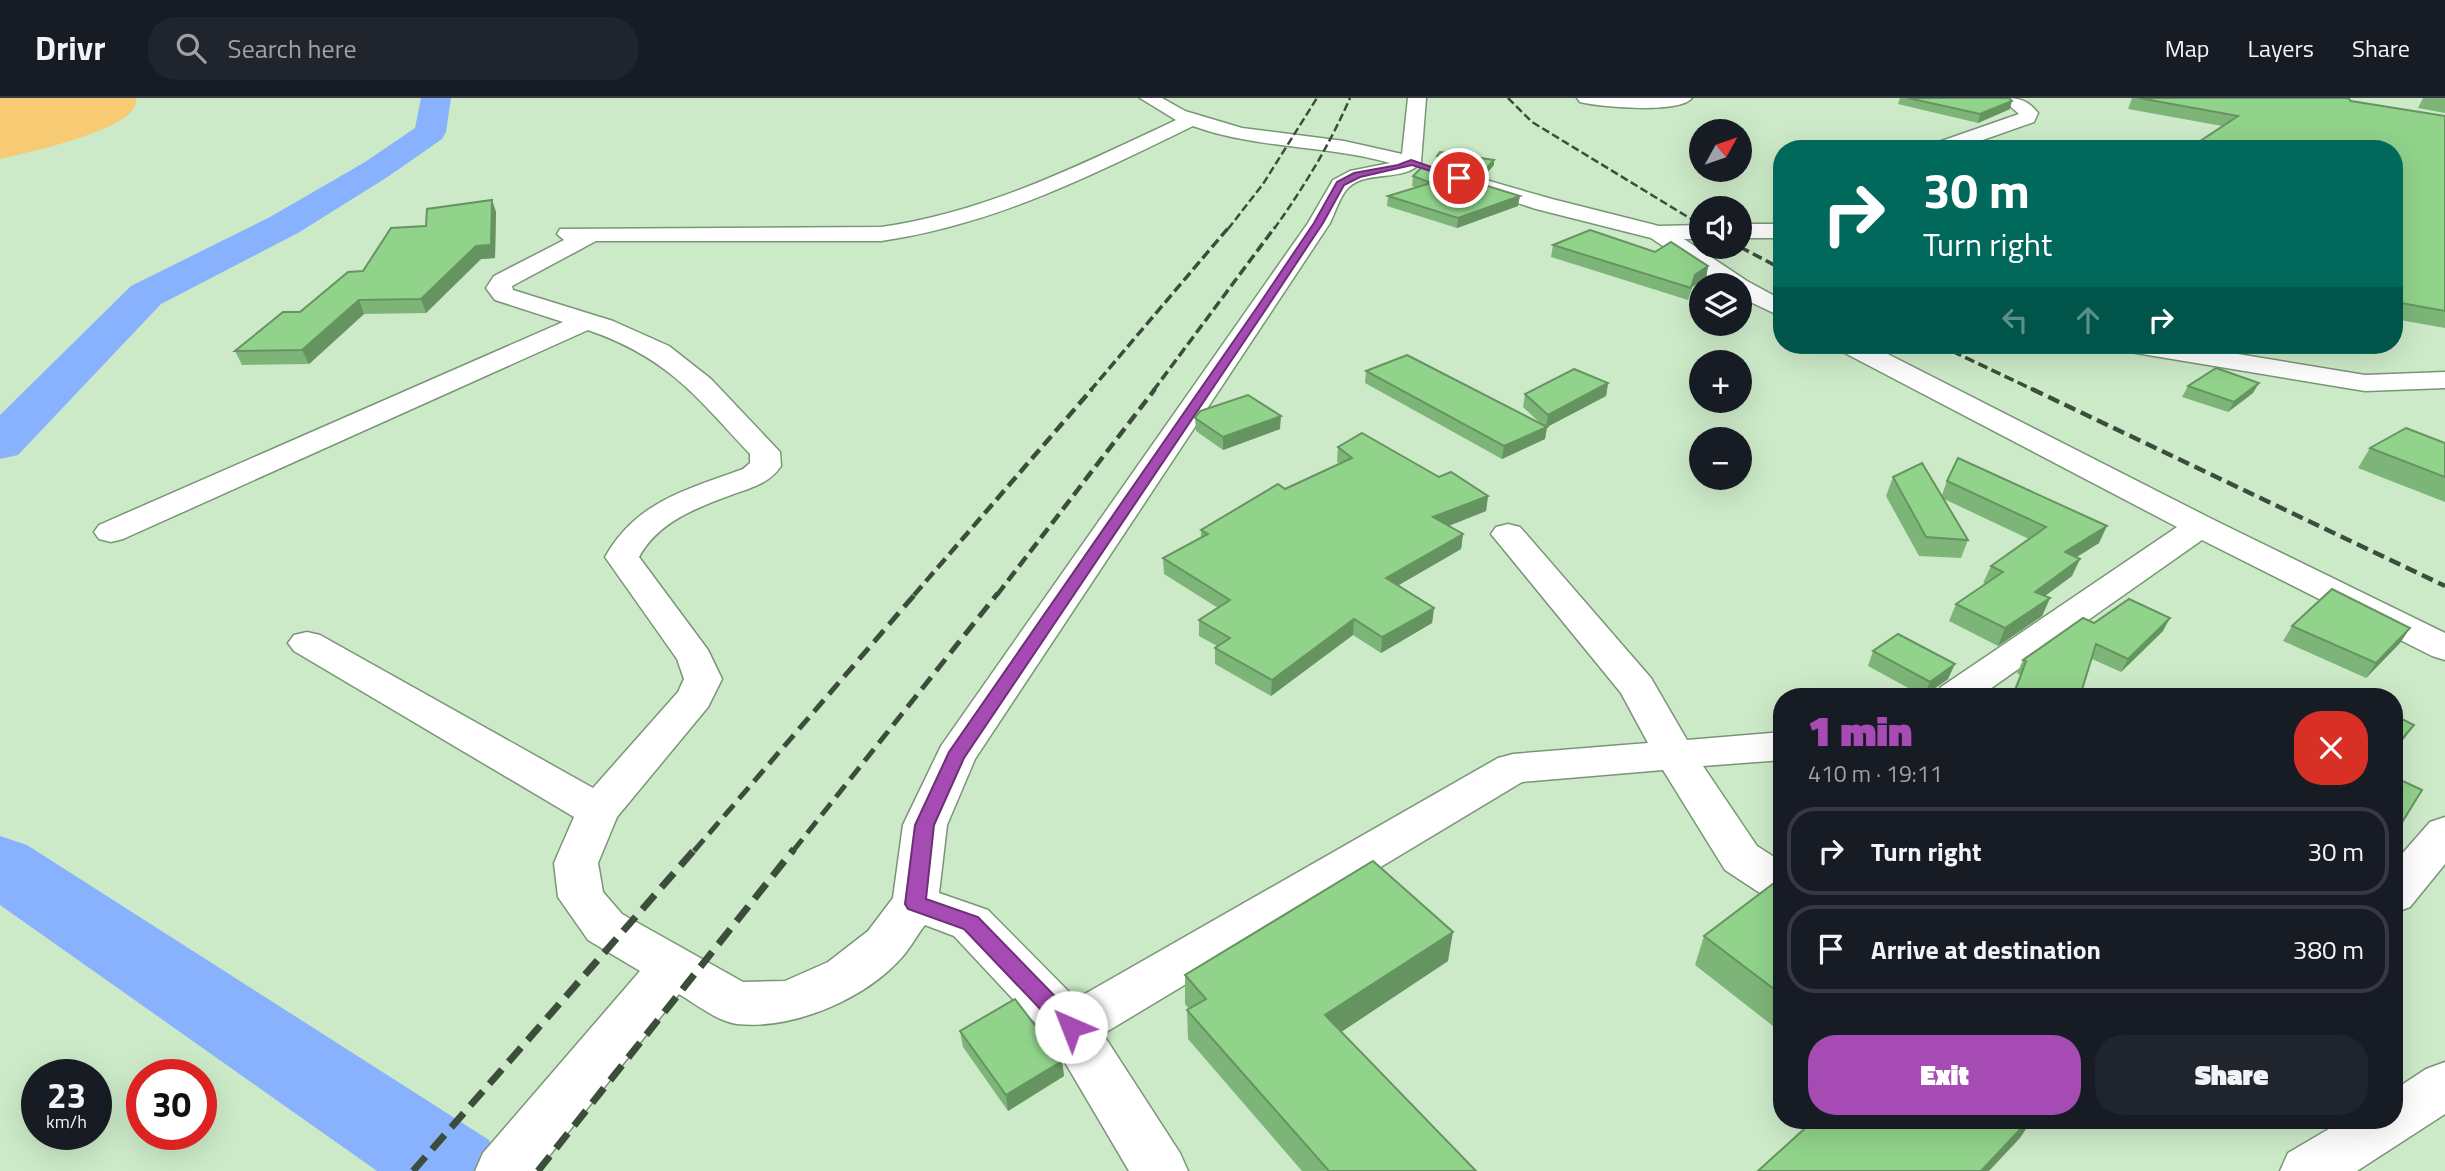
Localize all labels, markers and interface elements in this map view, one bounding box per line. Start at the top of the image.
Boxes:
search box [148,17,638,80]
text: Drivr [35,23,106,73]
icon: search [172,29,210,67]
text: Search here [228,29,357,68]
text: Map [2165,30,2210,66]
text: Layers [2248,30,2314,66]
text: Share [2352,30,2410,66]
north arrow [1689,119,1752,182]
map controls [1689,119,1752,490]
pin [1429,148,1489,208]
text: 30 m [1923,152,2030,227]
icon: arrive [1440,159,1478,197]
icon: right [1808,168,1899,259]
button: sound [1689,196,1752,259]
text: Turn right [1923,220,2052,268]
button: layers [1689,273,1752,336]
icon: left [1996,301,2034,339]
icon: ahead [2069,301,2107,339]
icon: right [2142,301,2180,339]
button: + [1689,350,1752,413]
button: − [1689,427,1752,490]
text: 1 min [1808,698,1912,762]
button: close [2294,711,2368,785]
text: 410 m · 19:11 [1808,756,1943,791]
icon: right [1812,832,1850,870]
text: Turn right [1871,832,1982,871]
text: 30 m [2307,832,2364,871]
icon: arrive [1812,930,1850,968]
text: Arrive at destination [1871,930,2101,969]
text: 380 m [2293,930,2364,969]
position arrow [1034,990,1108,1064]
button: Exit [1808,1035,2081,1115]
button: Share [2095,1035,2368,1115]
speed limit sign: 30 [126,1059,217,1150]
text: 23 [47,1068,86,1122]
text: km/h [46,1108,87,1135]

